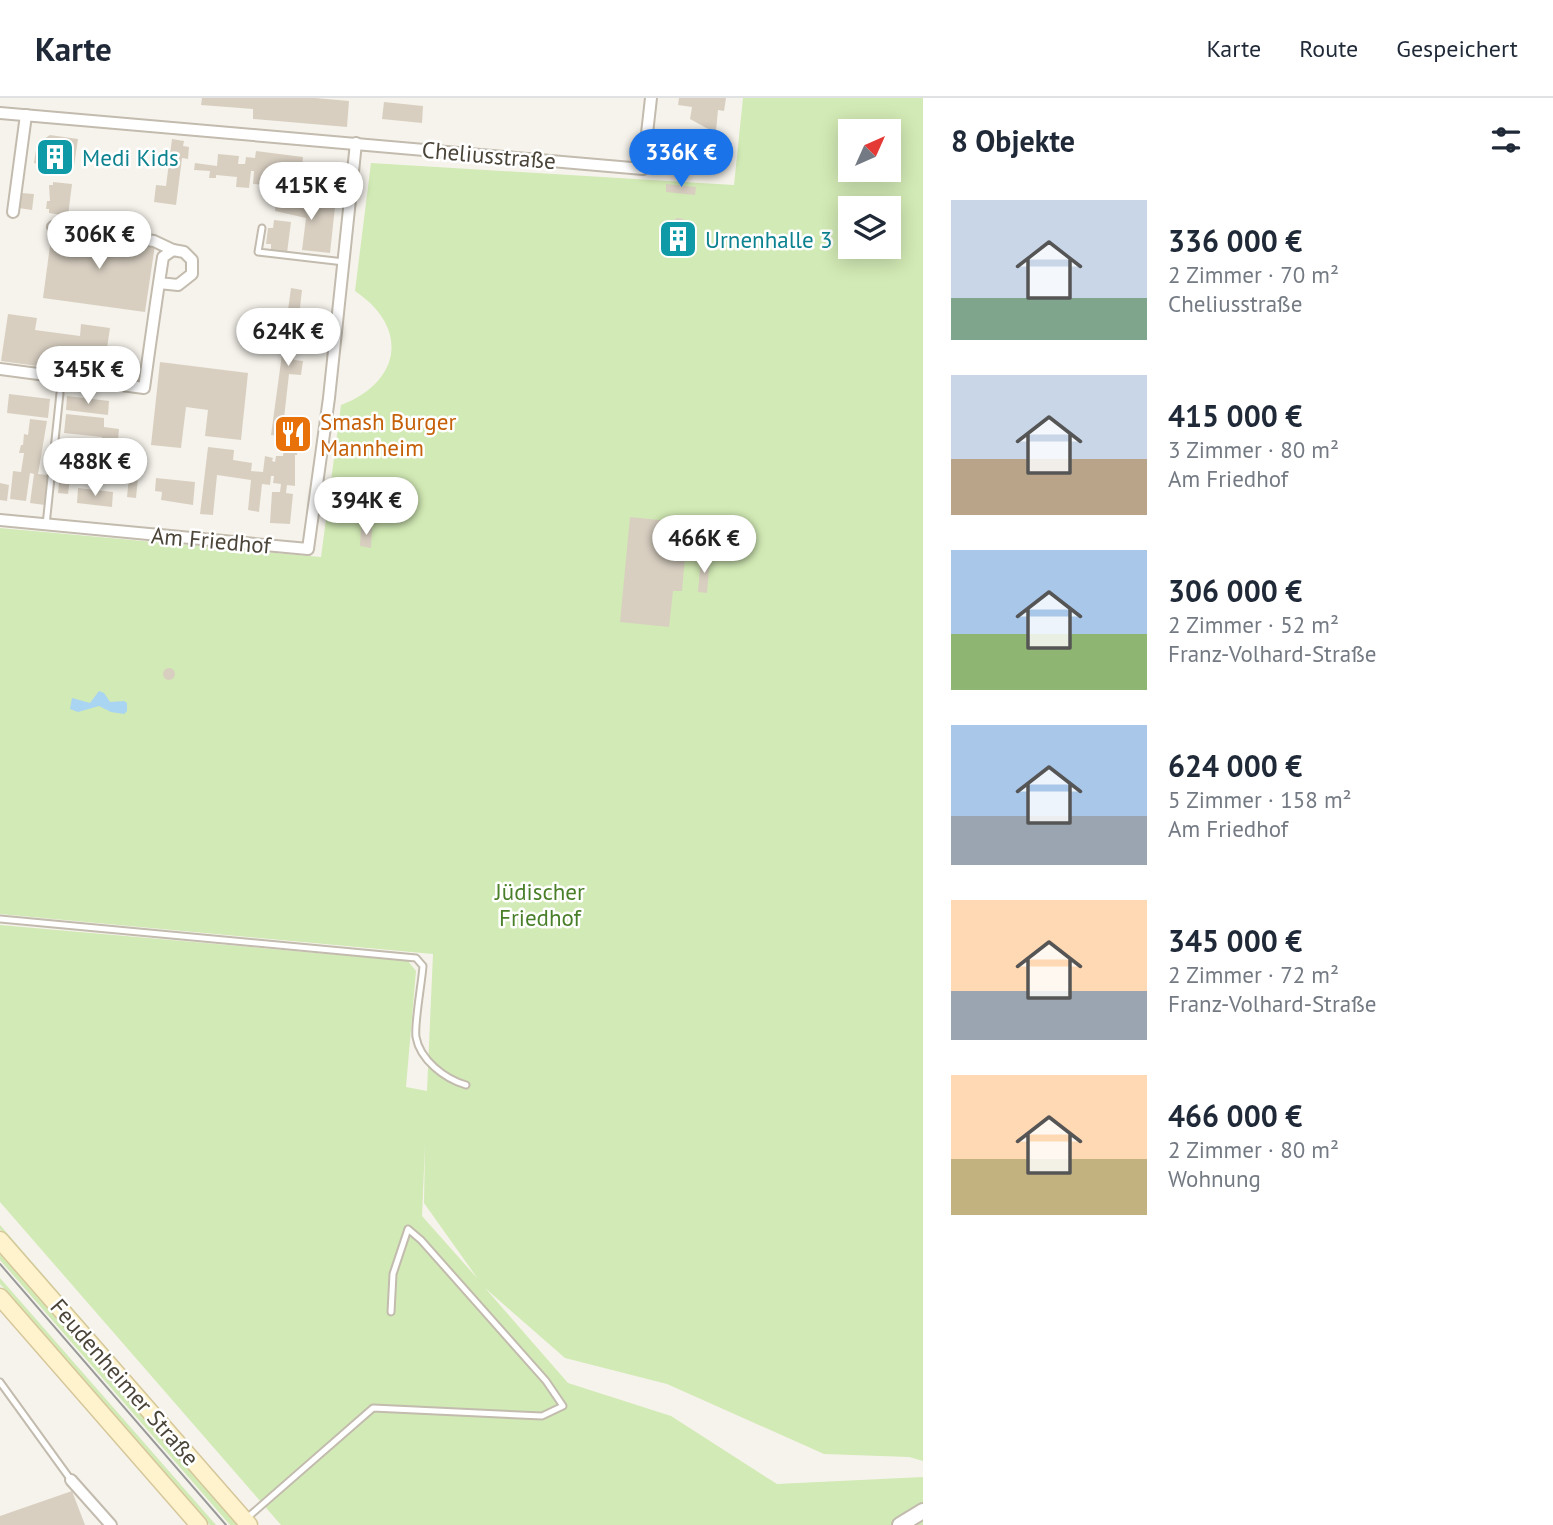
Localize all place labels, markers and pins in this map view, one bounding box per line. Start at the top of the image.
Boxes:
pin: 336K € [624,130,738,189]
building icon: Medi Kids [34,136,76,178]
place label: Medi Kids [82,143,179,172]
pin: 415K € [254,162,368,222]
pin: 306K € [42,212,156,271]
building icon: Urnenhalle 3 [657,218,699,260]
place label: Urnenhalle 3 [705,225,832,254]
pin: 624K € [231,308,345,368]
pin: 345K € [31,346,145,406]
place label: Smash Burger Mannheim [320,407,456,462]
restaurant icon: Smash Burger Mannheim [272,413,314,455]
pin: 488K € [38,438,152,498]
pin: 394K € [309,478,423,537]
pin: 466K € [647,516,761,575]

